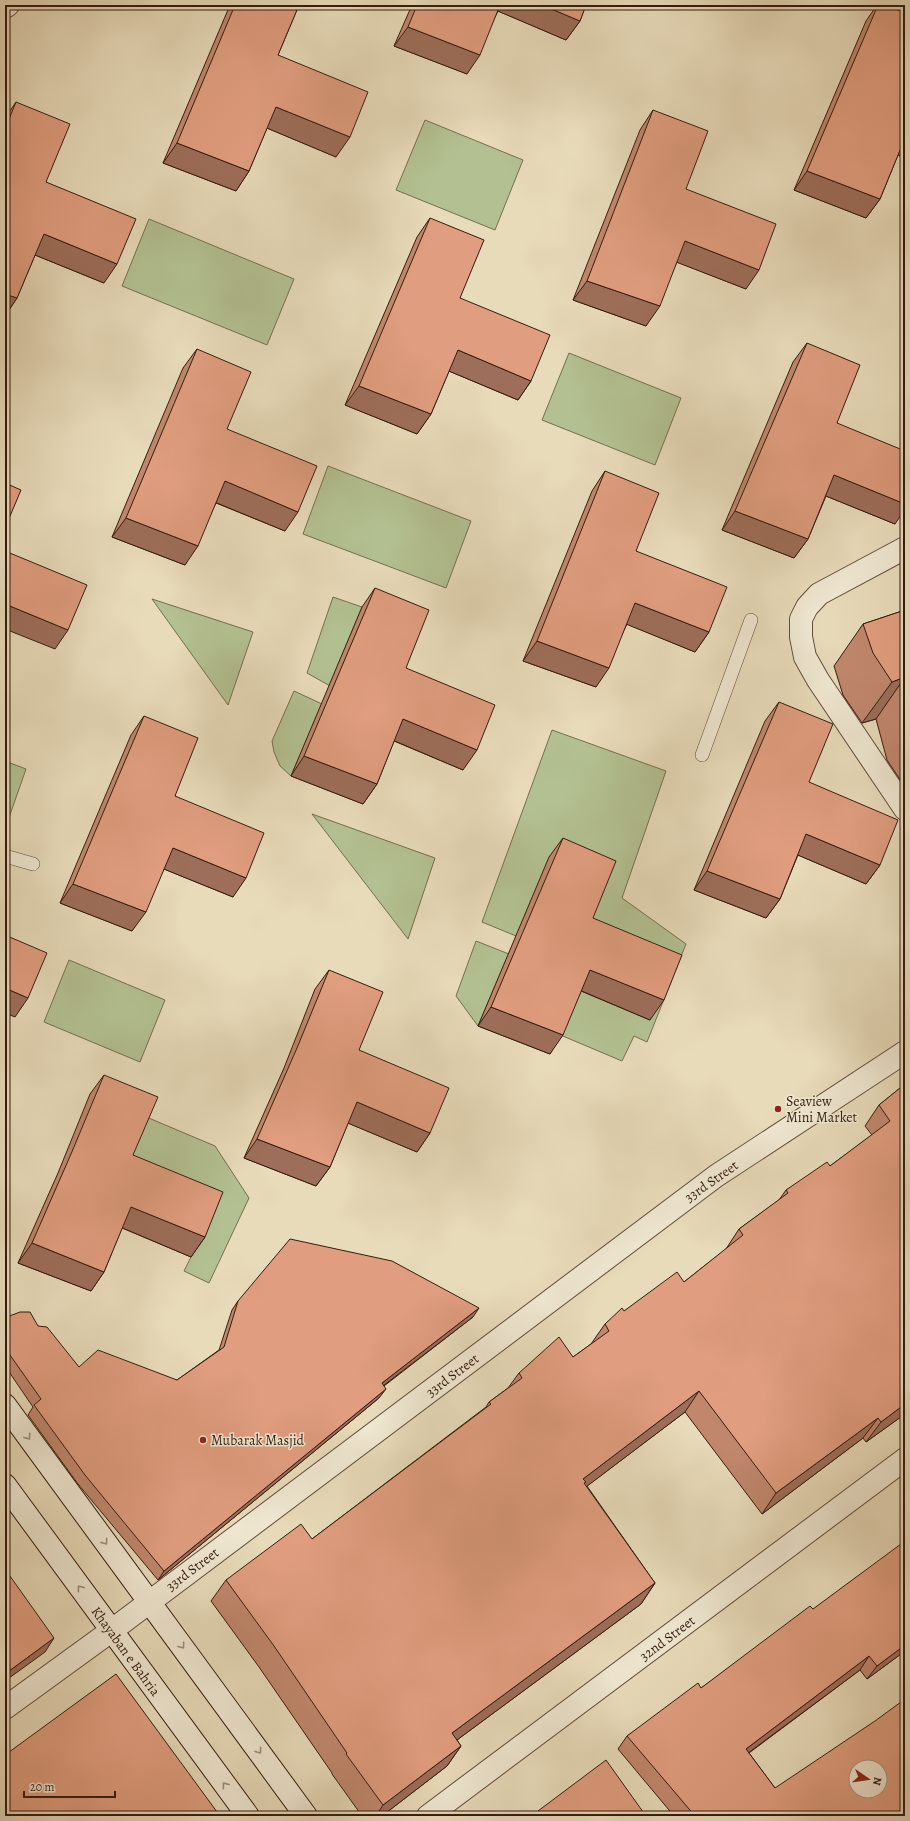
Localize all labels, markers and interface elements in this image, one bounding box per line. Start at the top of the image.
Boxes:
place label: Seaview Mini Market [786,1092,858,1127]
marker: Seaview Mini Market [773,1104,783,1114]
street label: 33rd Street [681,1156,742,1207]
street label: 33rd Street [422,1349,483,1402]
place label: Mubarak Masjid [211,1431,305,1450]
one-way arrow [23,1432,30,1439]
marker: Mubarak Masjid [198,1435,208,1445]
one-way arrow [100,1537,107,1544]
street label: 33rd Street [162,1543,223,1596]
one-way arrow [77,1585,85,1592]
street label: Khayaban e Bahria [87,1603,165,1700]
street label: 32nd Street [636,1611,699,1666]
one-way arrow [177,1642,184,1649]
one-way arrow [254,1747,261,1754]
north arrow [848,1759,888,1799]
scale bar [24,1773,115,1799]
text: N [869,1776,885,1787]
text: 20 m [30,1779,54,1795]
one-way arrow [223,1782,230,1789]

